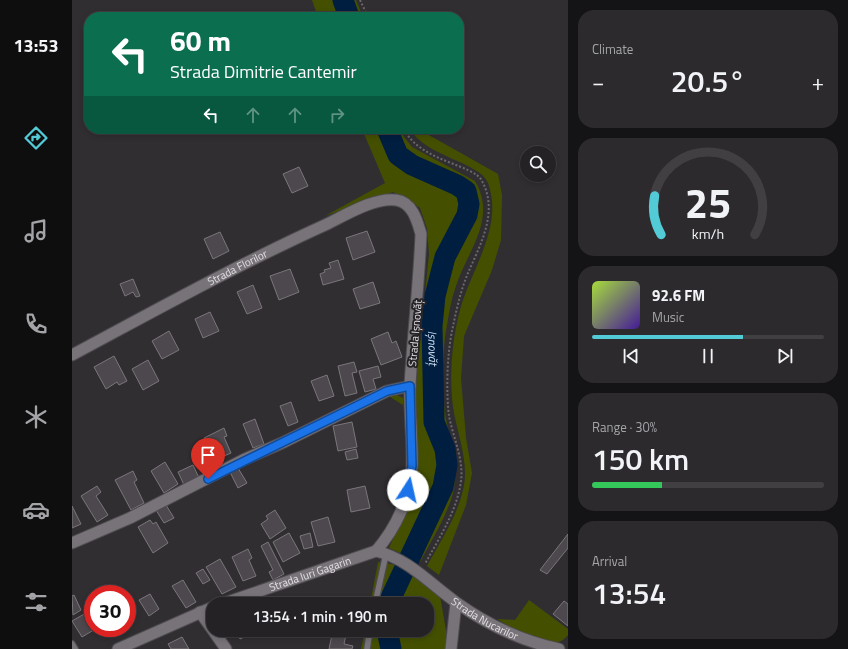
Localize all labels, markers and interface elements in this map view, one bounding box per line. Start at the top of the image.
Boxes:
text: 60 m [170,19,231,62]
icon: left [104,28,156,80]
text: 13:53 [14,32,58,59]
text: Climate [592,39,633,59]
text: Strada Dimitrie Cantemir [170,58,357,85]
text: 20.5° [671,58,745,104]
text: − [592,65,604,99]
text: + [812,65,824,99]
icon: left [200,104,222,126]
icon: ahead [242,104,264,126]
icon: ahead [284,104,306,126]
icon: right [326,104,348,126]
icon: directions [22,124,50,152]
map controls [520,146,556,182]
button: search [520,146,556,182]
text: 25 [685,170,731,233]
icon: music [22,217,50,245]
text: km/h [692,222,724,244]
street label: Strada Florilor [204,245,270,289]
text: 92.6 FM [652,284,705,307]
street label: Strada Ișnovăț [404,299,426,367]
text: Music [652,307,684,327]
icon: phone [22,310,50,338]
water label: Ișnovăț [423,331,443,367]
icon: previous [620,345,642,367]
icon: pause [697,345,719,367]
icon: next [774,345,796,367]
icon: climate [22,403,50,431]
text: Range · 30% [592,417,657,437]
text: 150 km [592,436,689,482]
pin [191,438,225,479]
icon: arrive [197,444,219,466]
position arrow [387,469,429,511]
icon: car [22,496,50,524]
text: Arrival [592,551,627,571]
street label: Strada Iuri Gagarin [267,552,353,595]
text: 13:54 [592,570,666,616]
speed limit sign: 30 [84,585,136,637]
icon: filters [22,588,50,616]
street label: Strada Nucarilor [448,593,521,644]
text: 13:54 · 1 min · 190 m [253,605,387,628]

